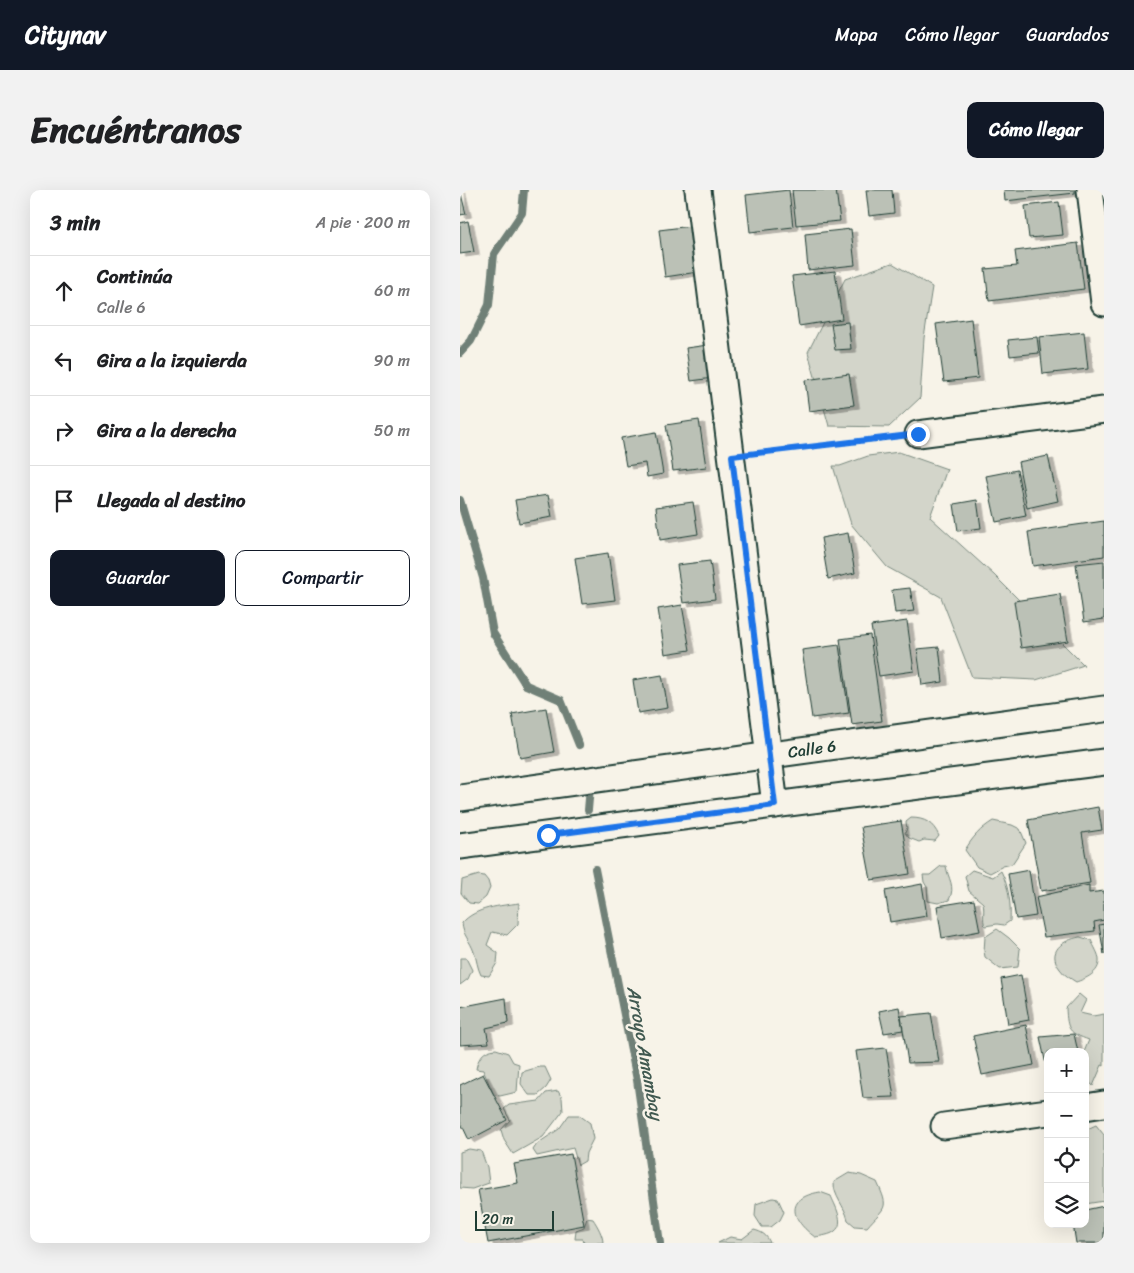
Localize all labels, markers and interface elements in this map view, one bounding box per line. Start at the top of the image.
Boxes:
text: Citynav [25,14,106,56]
text: Mapa [835,19,877,51]
text: Cómo llegar [905,19,998,51]
text: Guardados [1026,19,1109,51]
text: Encuéntranos [30,99,241,161]
button: Cómo llegar [967,102,1104,158]
text: 3 min [50,204,100,242]
text: A pie · 200 m [316,208,410,237]
text: Continúa [97,260,172,293]
text: 60 m [374,276,410,305]
icon: ahead [50,277,78,305]
text: Calle 6 [97,293,146,322]
text: Gira a la izquierda [97,344,247,377]
text: 90 m [374,346,410,375]
icon: left [50,347,78,375]
text: Gira a la derecha [97,414,236,447]
text: 50 m [374,416,410,445]
icon: right [50,417,78,445]
route end [907,423,930,446]
text: Llegada al destino [97,484,246,517]
icon: arrive [50,487,78,515]
button: Guardar [50,550,225,606]
button: Compartir [235,550,410,606]
street label: Calle 6 [786,731,838,767]
route start [537,824,560,847]
water label: Arroyo Amambay [617,983,673,1125]
map controls [1044,1048,1089,1228]
button: + [1044,1048,1089,1093]
button: − [1044,1093,1089,1138]
button: locate [1044,1138,1089,1183]
button: layers [1044,1183,1089,1228]
text: 20 m [482,1207,513,1232]
scale bar [475,1208,554,1231]

